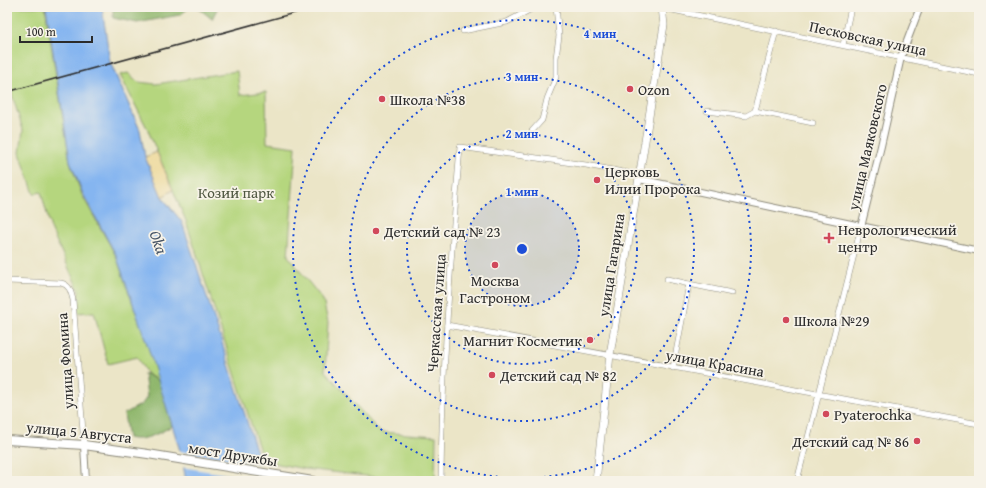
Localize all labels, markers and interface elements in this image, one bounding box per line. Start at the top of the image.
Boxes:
street label: Песковская улица [808,15,929,61]
scale bar [20,18,92,44]
text: 100 m [26,23,56,40]
text: 4 мин [584,25,617,42]
text: 3 мин [506,68,539,85]
place label: Ozon [638,79,670,100]
street label: улица Маяковского [842,81,892,213]
marker: Ozon [625,84,635,94]
place label: Школа №38 [390,89,465,110]
marker: Школа №38 [377,94,387,104]
text: 2 мин [506,125,539,142]
place label: Церковь Илии Пророка [605,161,702,199]
marker: Церковь Илии Пророка [592,175,602,185]
park label: Козий парк [198,182,274,203]
text: 1 мин [506,183,539,200]
street label: улица Гагарина [592,211,630,319]
place label: Неврологический центр [838,219,957,257]
place label: Детский сад № 23 [383,221,501,242]
marker: Детский сад № 23 [371,226,381,236]
water label: Oka [144,227,175,258]
marker: Неврологический центр [823,232,835,244]
centre of rings [515,242,529,256]
street label: Черкасская улица [421,252,451,373]
marker: Москва Гастроном [490,260,500,270]
place label: Москва Гастроном [459,270,531,308]
place label: Школа №29 [794,310,869,331]
street label: улица Фомина [51,311,79,411]
marker: Школа №29 [781,315,791,325]
place label: Магнит Косметик [463,330,582,351]
marker: Магнит Косметик [585,335,595,345]
street label: улица Красина [663,344,767,382]
place label: Детский сад № 82 [499,365,617,386]
marker: Детский сад № 82 [487,370,497,380]
place label: Pyaterochka [834,404,912,425]
marker: Pyaterochka [821,409,831,419]
street label: улица 5 Августа [24,416,134,448]
place label: Детский сад № 86 [791,431,909,452]
marker: Детский сад № 86 [912,436,922,446]
street label: мост Дружбы [187,437,280,471]

